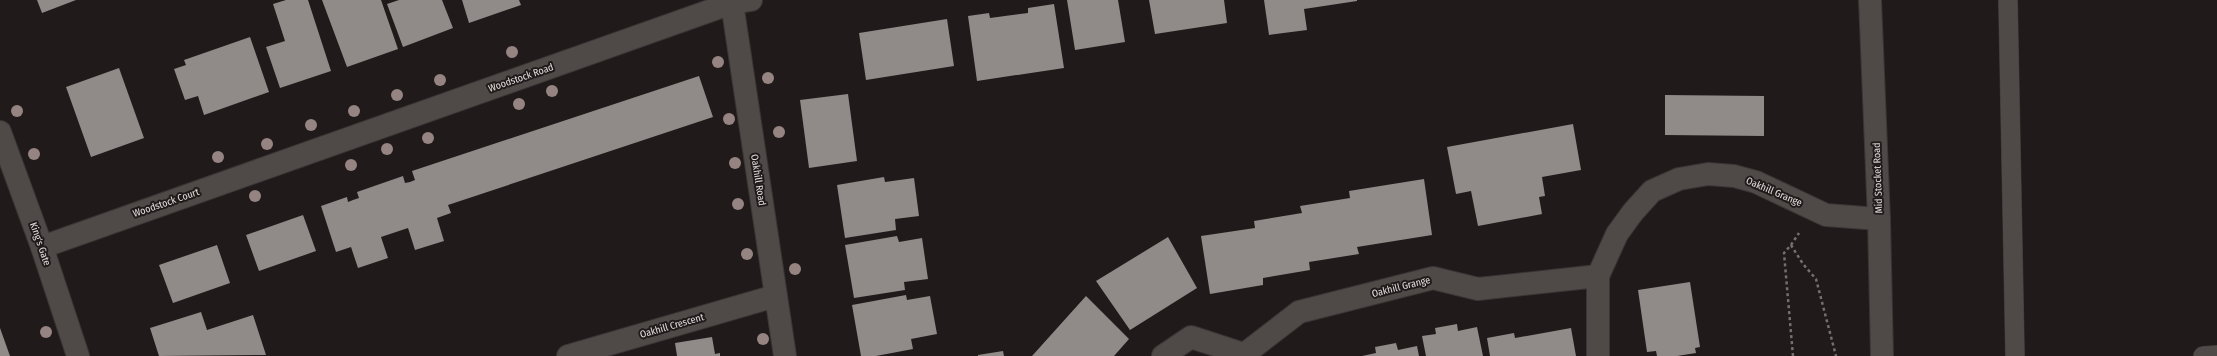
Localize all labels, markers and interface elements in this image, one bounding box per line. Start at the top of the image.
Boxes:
street label: Woodstock Road [487,61,555,95]
street label: Mid Stocket Road [1871,142,1885,214]
street label: Oakhill Road [748,153,768,207]
street label: Oakhill Grange [1744,175,1804,209]
street label: Woodstock Court [131,186,201,220]
street label: King's Gate [27,221,53,267]
street label: Oakhill Grange [1371,274,1431,300]
street label: Oakhill Crescent [639,311,706,341]

